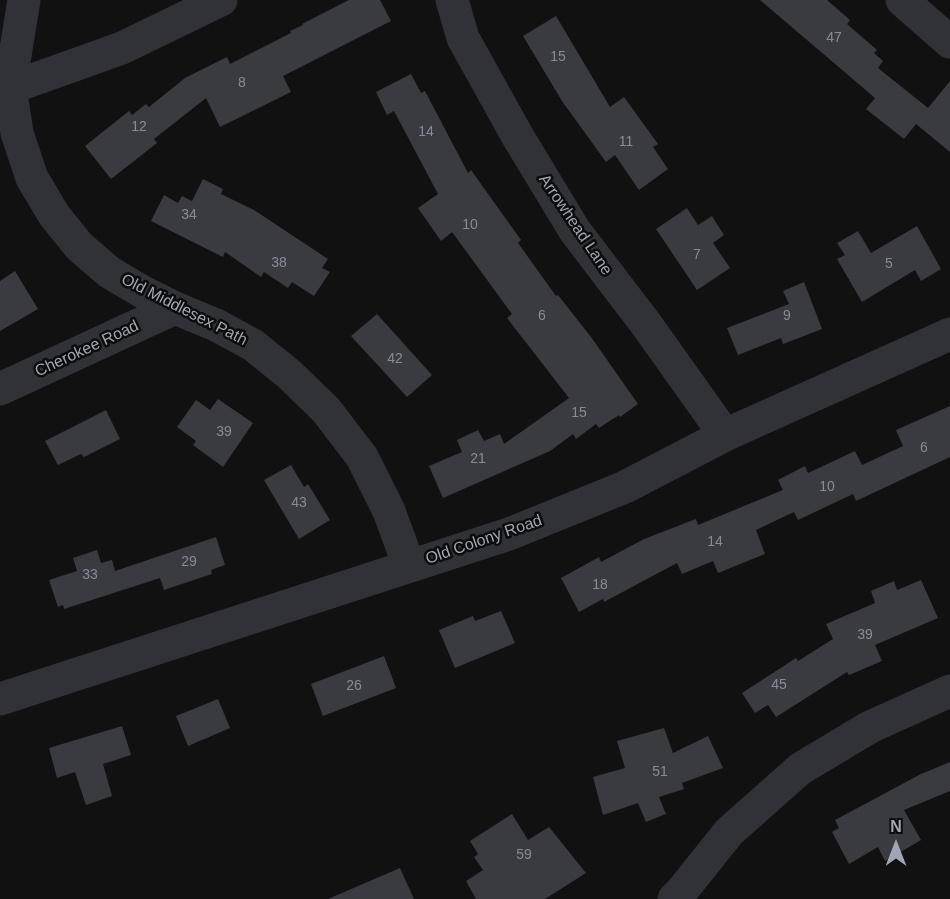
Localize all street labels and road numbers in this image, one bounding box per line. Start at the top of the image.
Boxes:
street label: Arrowhead Lane [534,171,616,279]
street label: Old Middlesex Path [118,270,250,350]
street label: Cherokee Road [32,317,142,381]
street label: Old Colony Road [423,511,545,569]

